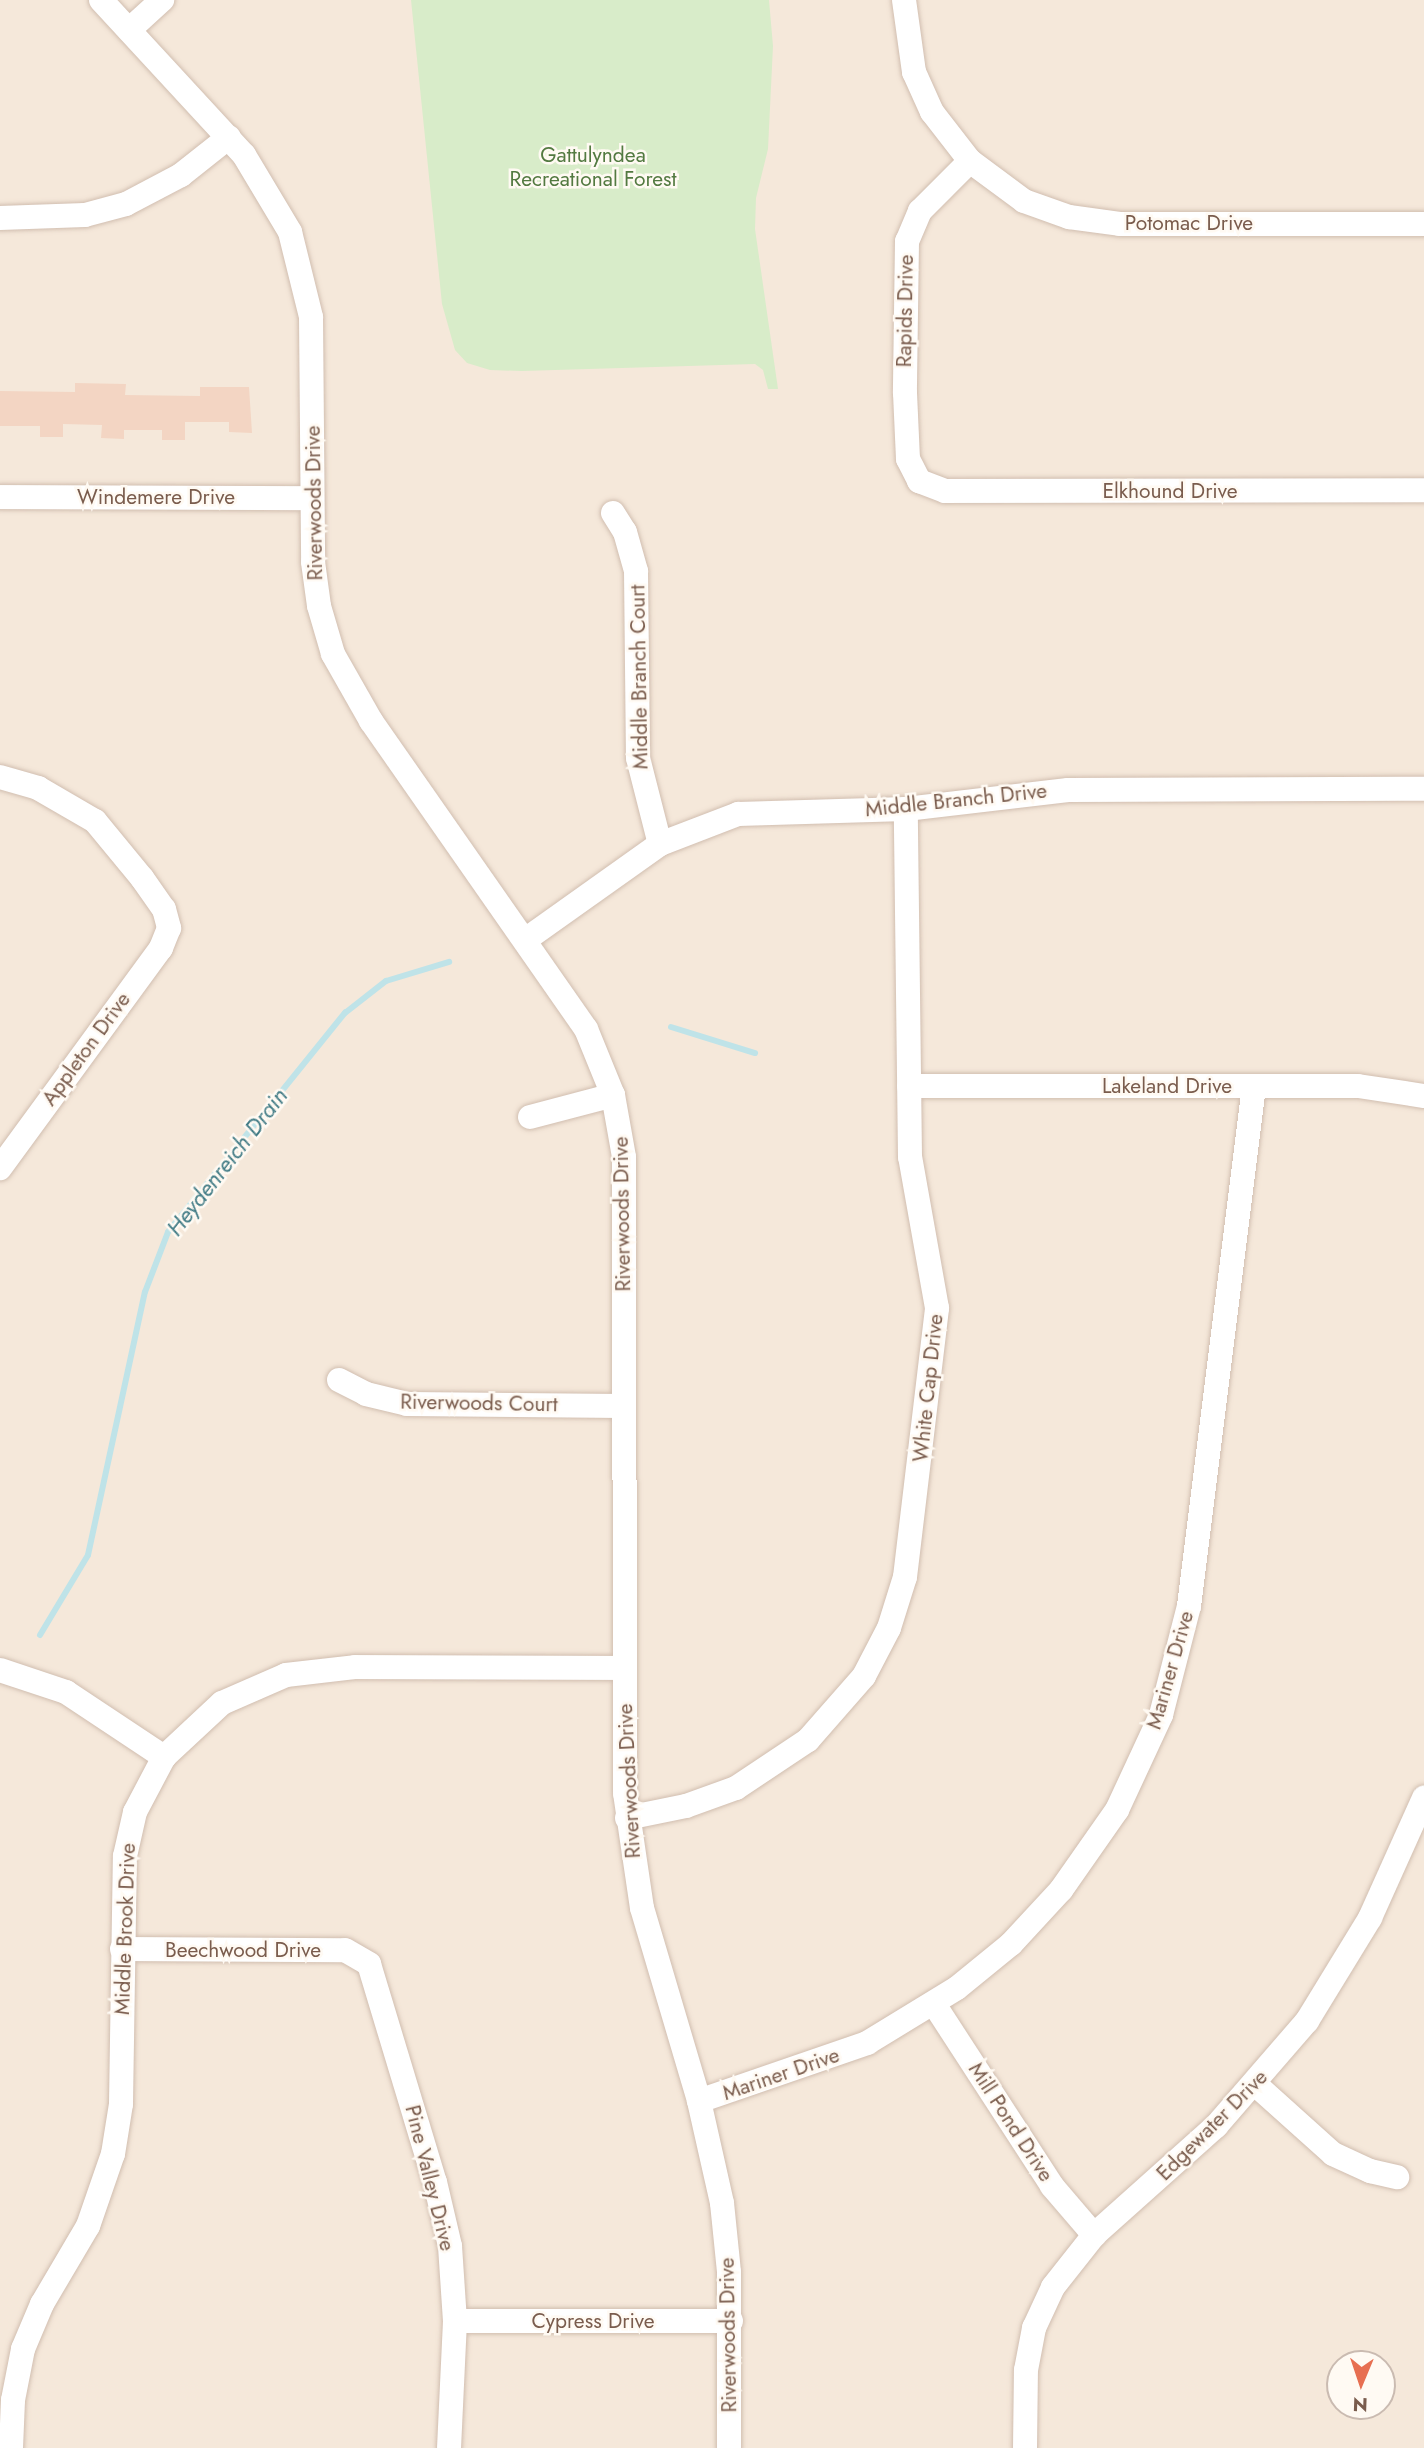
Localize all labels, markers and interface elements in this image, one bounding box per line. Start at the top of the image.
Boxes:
park label: Gattulyndea Recreational Forest [509,142,677,192]
street label: Potomac Drive [1125,210,1253,236]
street label: Rapids Drive [891,254,919,368]
street label: Riverwoods Drive [300,425,328,581]
street label: Elkhound Drive [1102,478,1238,504]
street label: Windemere Drive [77,484,235,510]
street label: Middle Branch Court [625,584,653,770]
street label: Middle Branch Drive [864,778,1048,822]
street label: Appleton Drive [36,987,136,1111]
street label: Lakeland Drive [1102,1073,1232,1099]
water label: Heydenreich Drain [161,1083,293,1241]
street label: Riverwoods Drive [608,1136,636,1292]
street label: White Cap Drive [908,1313,948,1463]
street label: Riverwoods Court [400,1389,558,1417]
street label: Mariner Drive [1141,1608,1199,1732]
street label: Riverwoods Drive [612,1703,646,1859]
street label: Middle Brook Drive [109,1843,141,2015]
street label: Beechwood Drive [165,1937,321,1963]
street label: Mariner Drive [719,2042,843,2106]
street label: Mill Pond Drive [963,2058,1059,2186]
street label: Edgewater Drive [1151,2064,1273,2186]
street label: Pine Valley Drive [400,2102,460,2254]
street label: Riverwoods Drive [714,2257,742,2413]
street label: Cypress Drive [531,2308,655,2334]
north arrow [1326,2350,1396,2420]
text: N [1352,2391,1368,2418]

